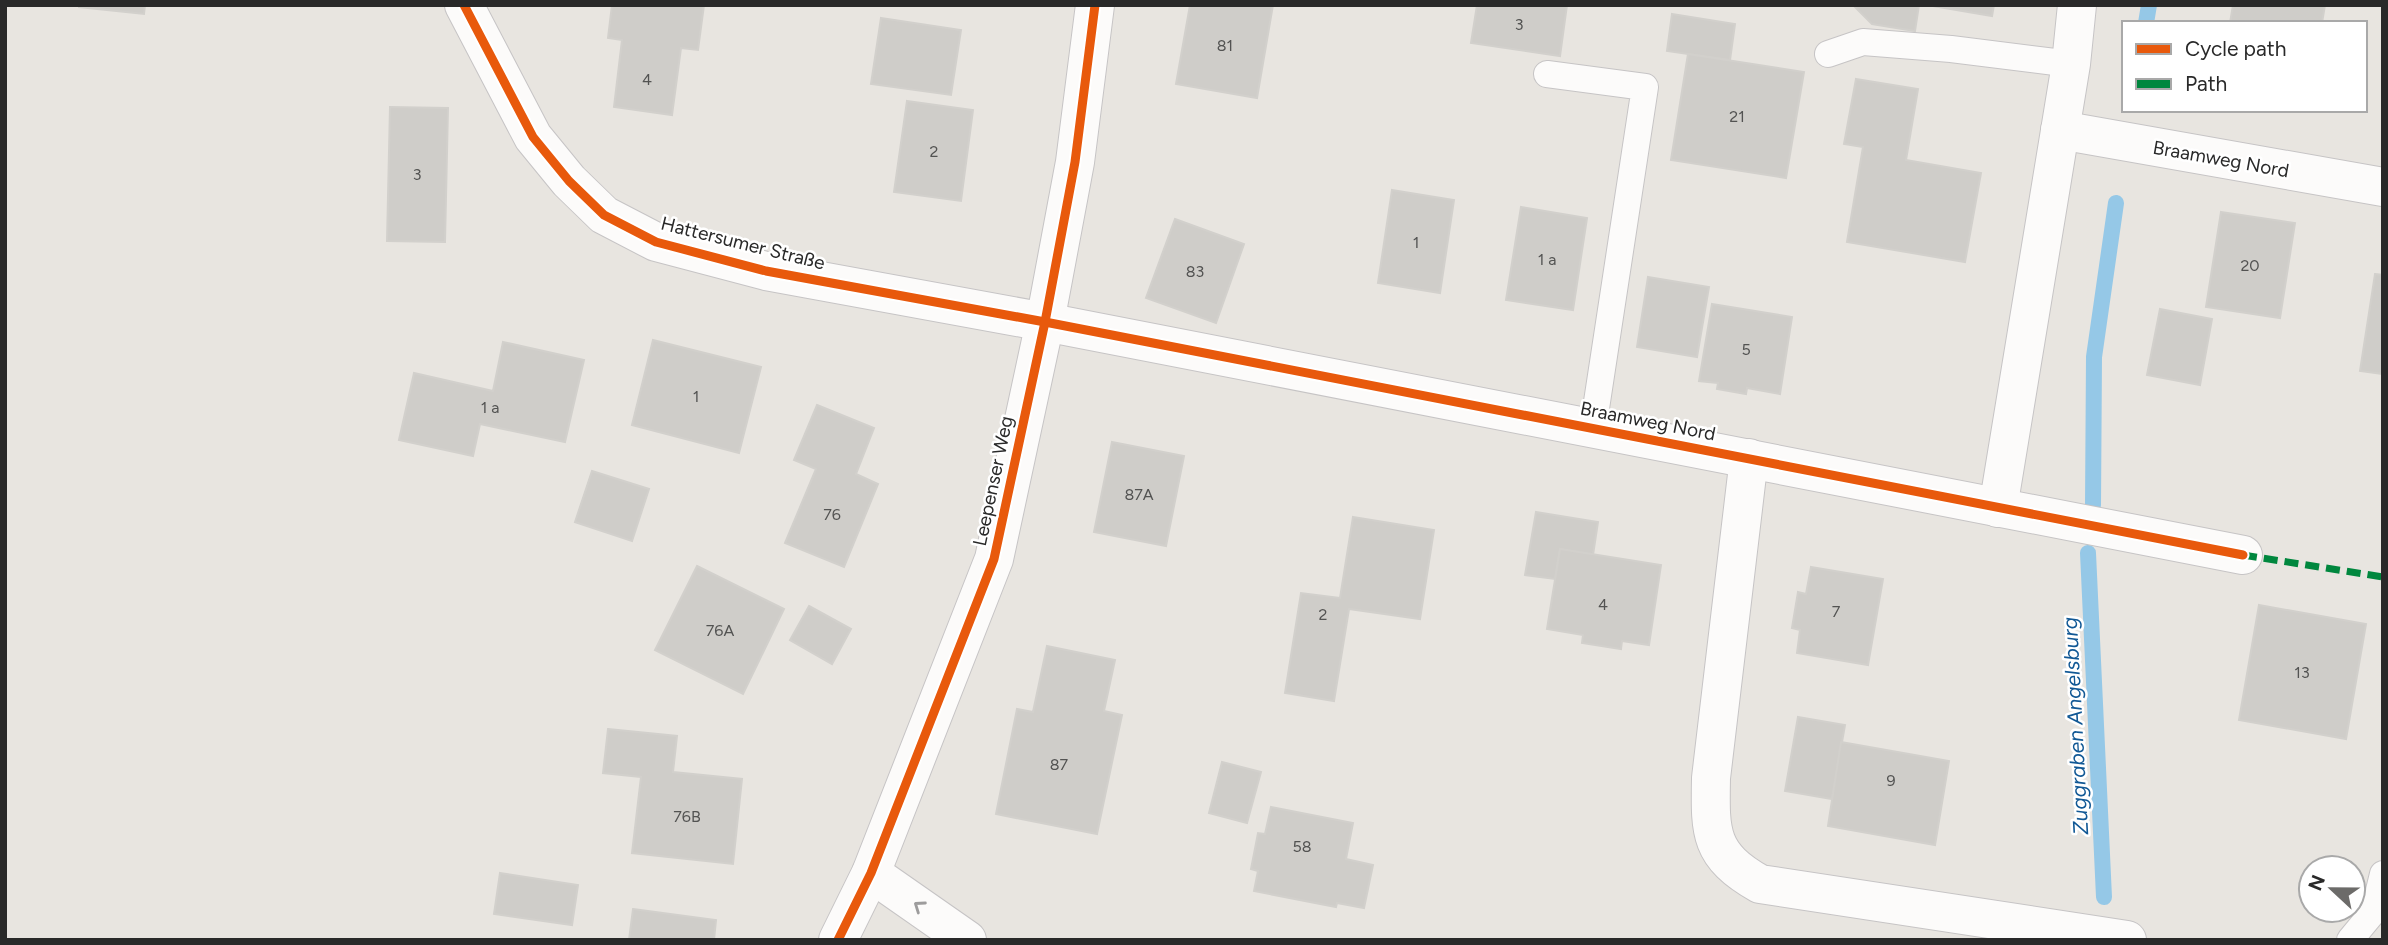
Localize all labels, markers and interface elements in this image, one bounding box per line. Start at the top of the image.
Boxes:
house number: 3 [1515,15,1523,34]
legend [2122,21,2367,112]
house number: 81 [1217,36,1233,55]
text: Cycle path [2185,36,2286,61]
house number: 4 [642,70,652,89]
text: Path [2185,71,2227,96]
house number: 21 [1729,107,1745,126]
street label: Braamweg Nord [2151,136,2291,182]
house number: 2 [930,142,938,161]
house number: 3 [413,165,421,184]
street label: Hattersumer Straße [659,211,827,275]
house number: 1 [1413,233,1419,252]
house number: 1 a [1538,250,1556,269]
house number: 20 [2240,256,2260,275]
house number: 83 [1186,262,1204,281]
house number: 5 [1741,340,1751,359]
house number: 1 [693,387,699,406]
street label: Braamweg Nord [1578,397,1718,445]
house number: 1 a [481,398,499,417]
street label: Leepenser Weg [968,414,1018,548]
house number: 87A [1124,485,1154,504]
house number: 76 [823,505,841,524]
house number: 4 [1598,595,1608,614]
house number: 7 [1832,602,1841,621]
house number: 2 [1319,605,1327,624]
water label: Zuggraben Angelsburg [2057,617,2093,835]
house number: 76A [706,621,734,640]
house number: 13 [2294,663,2310,682]
house number: 87 [1050,755,1069,774]
house number: 9 [1886,771,1896,790]
house number: 76B [673,807,701,826]
house number: 58 [1292,837,1312,856]
north arrow [2297,854,2367,924]
text: N [2303,872,2330,894]
one-way arrow [914,902,927,914]

